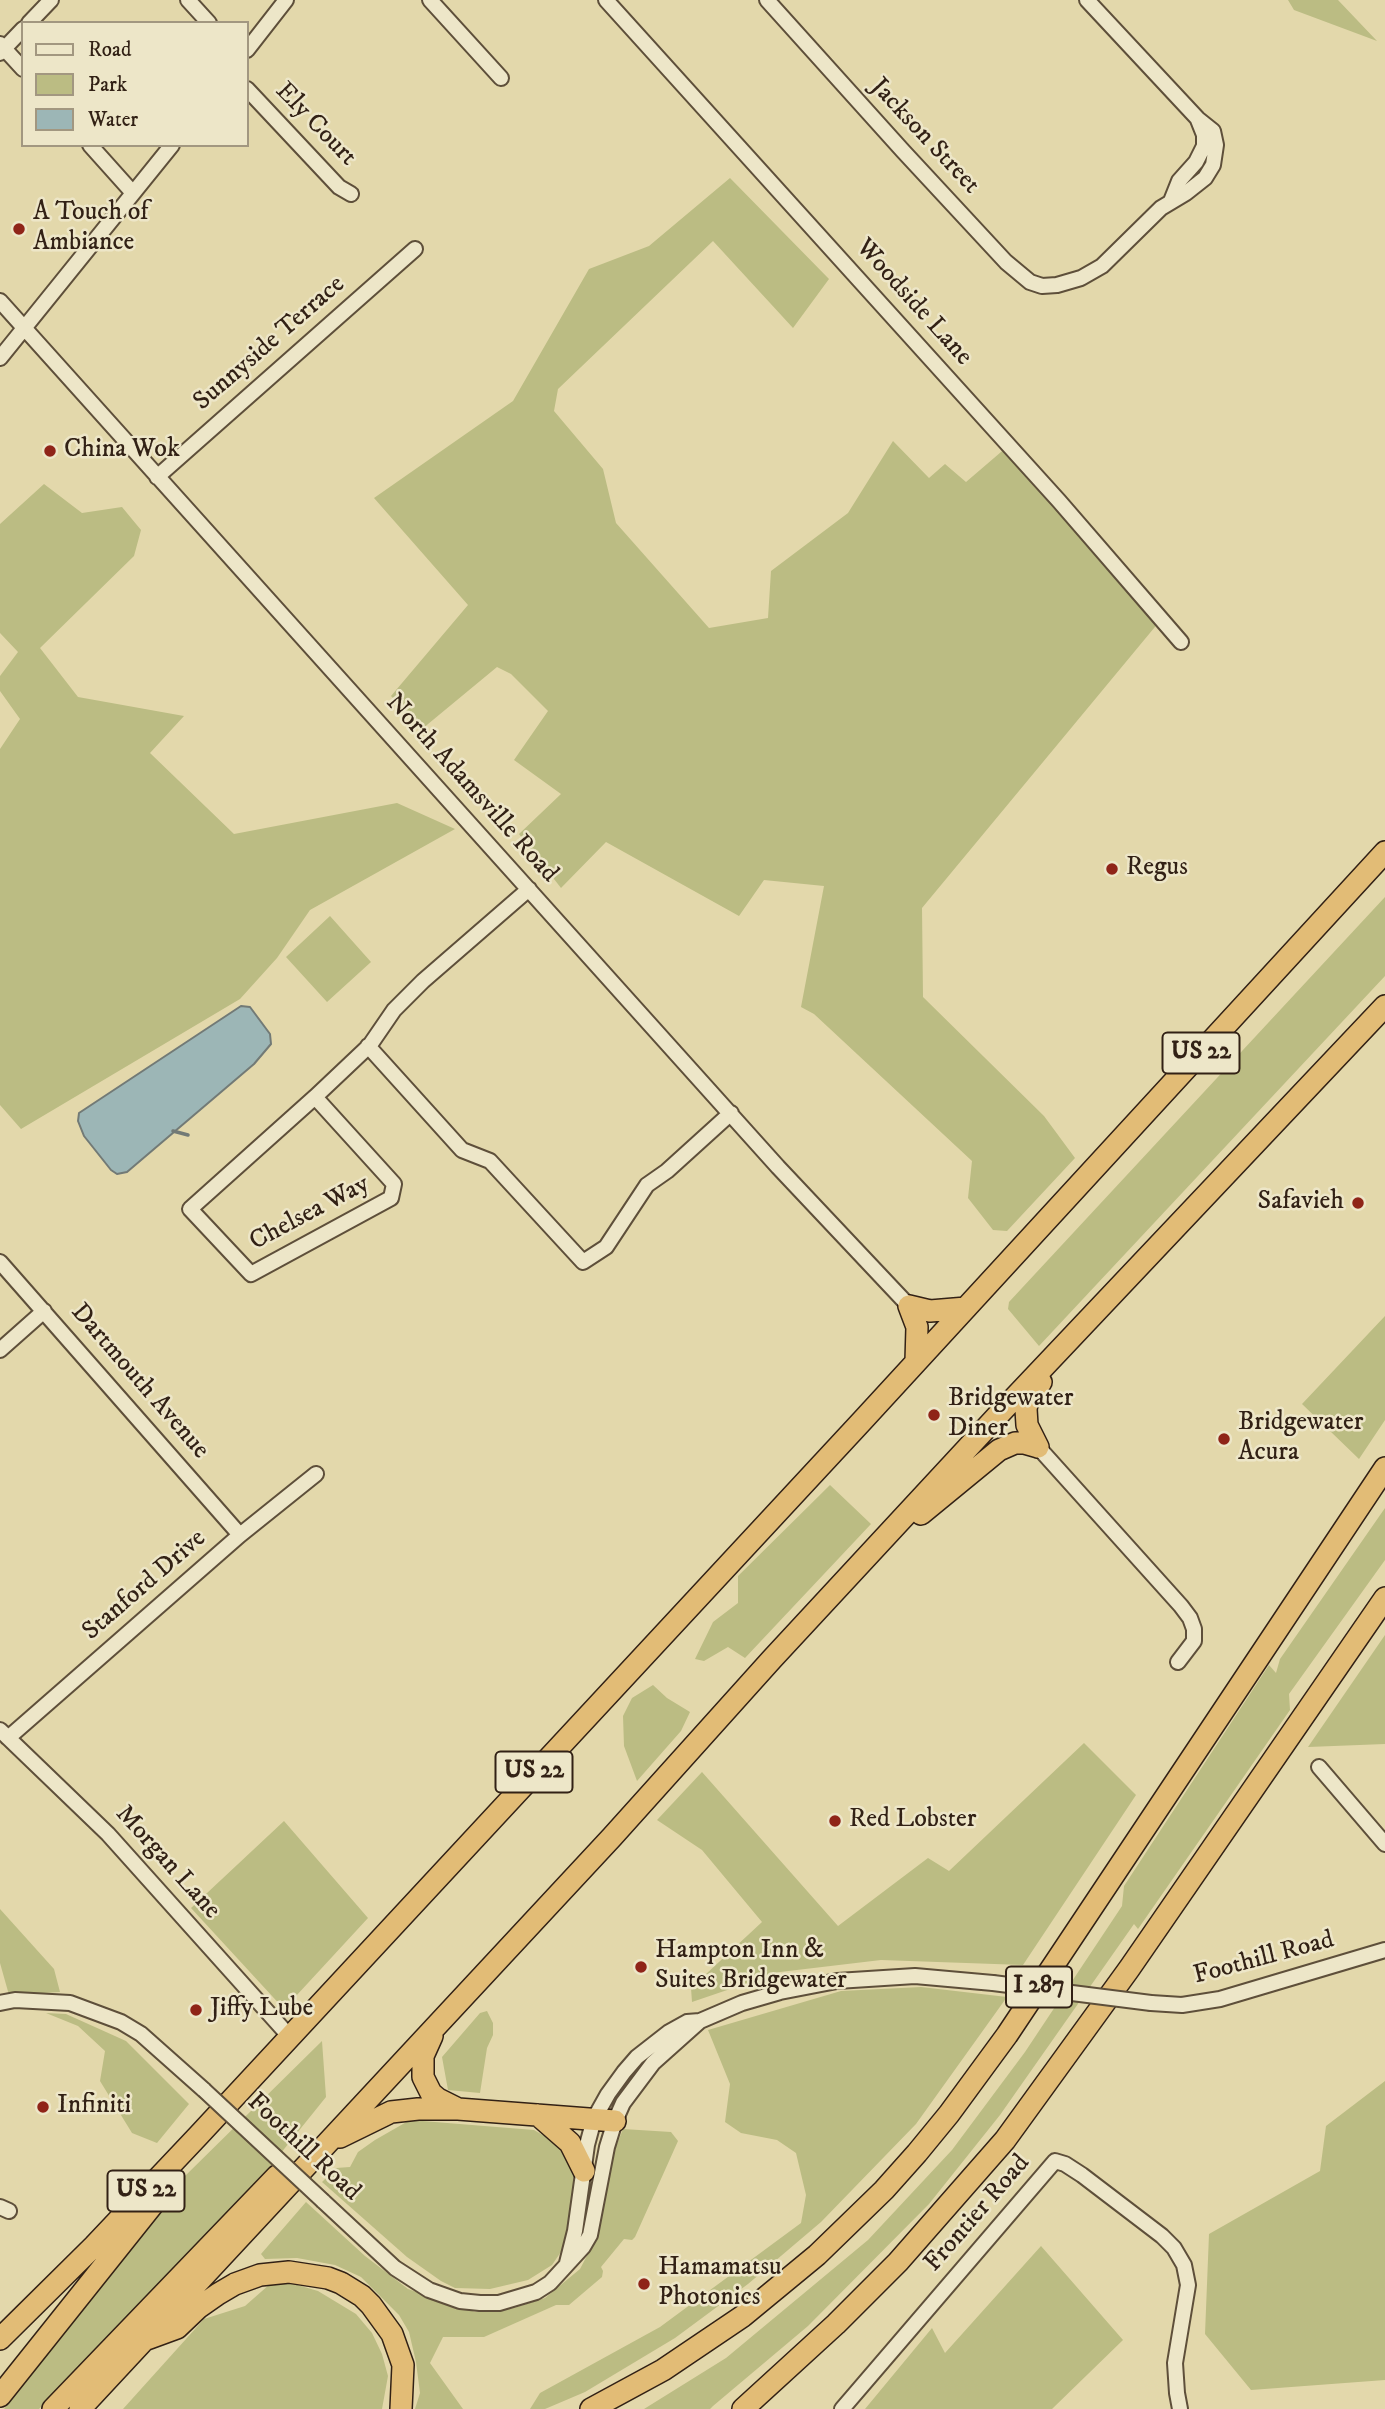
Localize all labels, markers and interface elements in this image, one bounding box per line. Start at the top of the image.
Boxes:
legend [21,21,248,147]
text: Road [88,37,132,63]
text: Park [88,72,127,98]
street label: Jackson Street [862,73,986,201]
street label: Ely Court [268,77,362,173]
text: Water [88,107,138,133]
place label: A Touch of Ambiance [33,198,149,260]
marker: A Touch of Ambiance [11,221,27,237]
street label: Woodside Lane [848,233,978,373]
street label: Sunnyside Terrace [188,270,352,418]
place label: China Wok [64,435,180,467]
marker: China Wok [42,443,58,459]
street label: North Adamsville Road [378,688,564,890]
place label: Regus [1126,853,1188,885]
marker: Regus [1104,861,1120,877]
road number: US 22 [1162,1032,1240,1073]
street label: Chelsea Way [245,1169,375,1259]
place label: Safavieh [1258,1187,1344,1219]
marker: Safavieh [1350,1195,1366,1211]
street label: Dartmouth Avenue [63,1298,215,1466]
place label: Bridgewater Diner [948,1384,1073,1446]
marker: Bridgewater Diner [926,1407,942,1423]
place label: Bridgewater Acura [1238,1408,1363,1470]
marker: Bridgewater Acura [1216,1431,1232,1447]
street label: Stanford Drive [77,1524,213,1648]
road number: US 22 [496,1752,572,1792]
street label: Morgan Lane [108,1800,226,1926]
place label: Red Lobster [849,1805,976,1837]
marker: Red Lobster [827,1813,843,1829]
street label: Foothill Road [1190,1925,1338,1993]
place label: Hampton Inn & Suites Bridgewater [655,1936,847,1997]
marker: Hampton Inn & Suites Bridgewater [633,1959,649,1975]
road number: I 287 [1006,1966,1072,2008]
place label: Jiffy Lube [210,1994,313,2026]
marker: Jiffy Lube [188,2002,204,2018]
street label: Foothill Road [240,2087,366,2209]
place label: Infiniti [57,2091,131,2123]
marker: Infiniti [35,2099,51,2115]
street label: Frontier Road [919,2149,1037,2279]
road number: US 22 [108,2170,184,2212]
place label: Hamamatsu Photonics [658,2253,782,2314]
marker: Hamamatsu Photonics [636,2276,652,2292]

